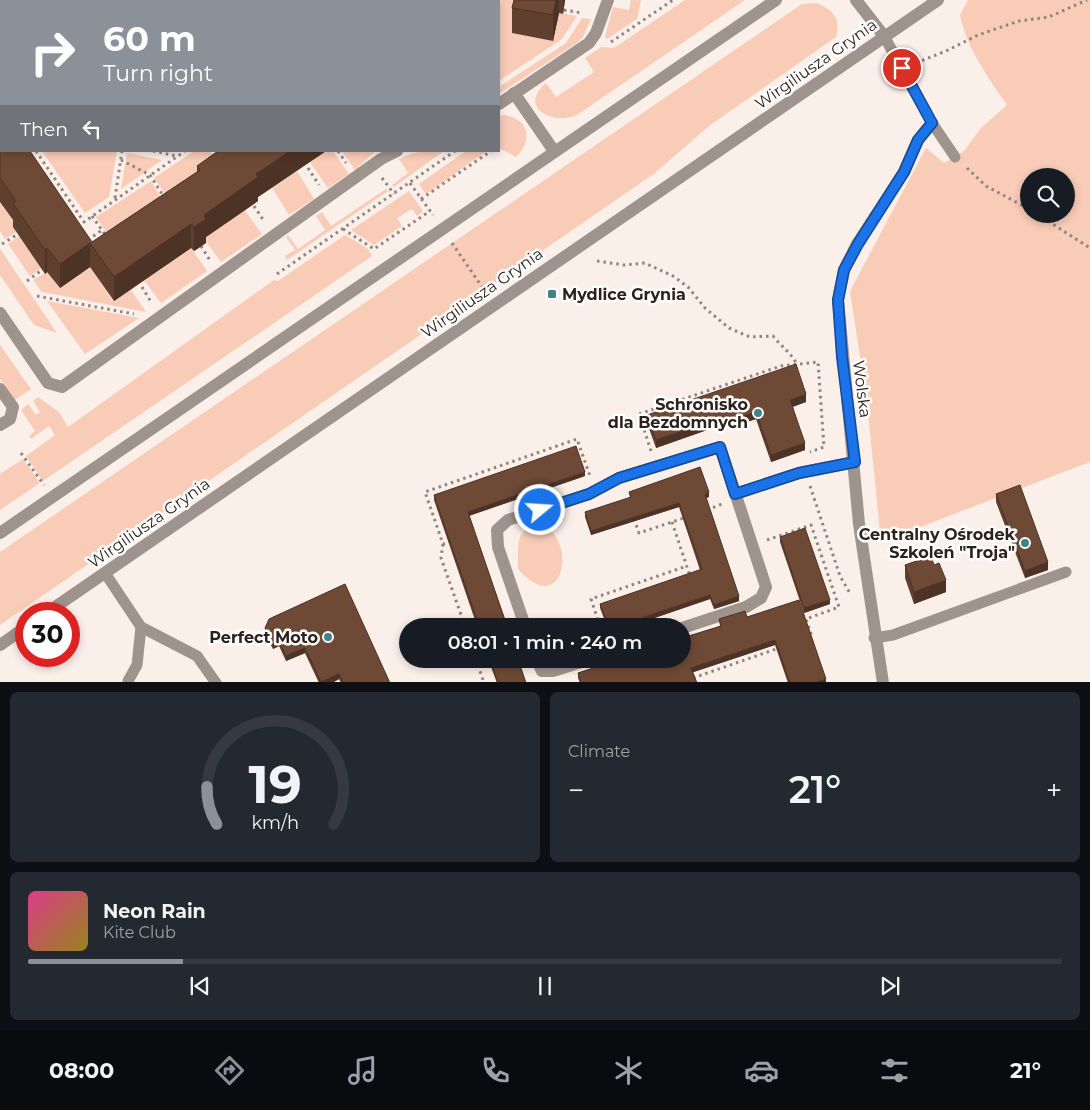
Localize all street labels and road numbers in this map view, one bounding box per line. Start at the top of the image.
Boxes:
street label: Wirgiliusza Grynia [752,15,880,113]
street label: Wirgiliusza Grynia [418,244,546,342]
street label: Wolska [849,359,875,419]
street label: Wirgiliusza Grynia [85,474,213,572]

